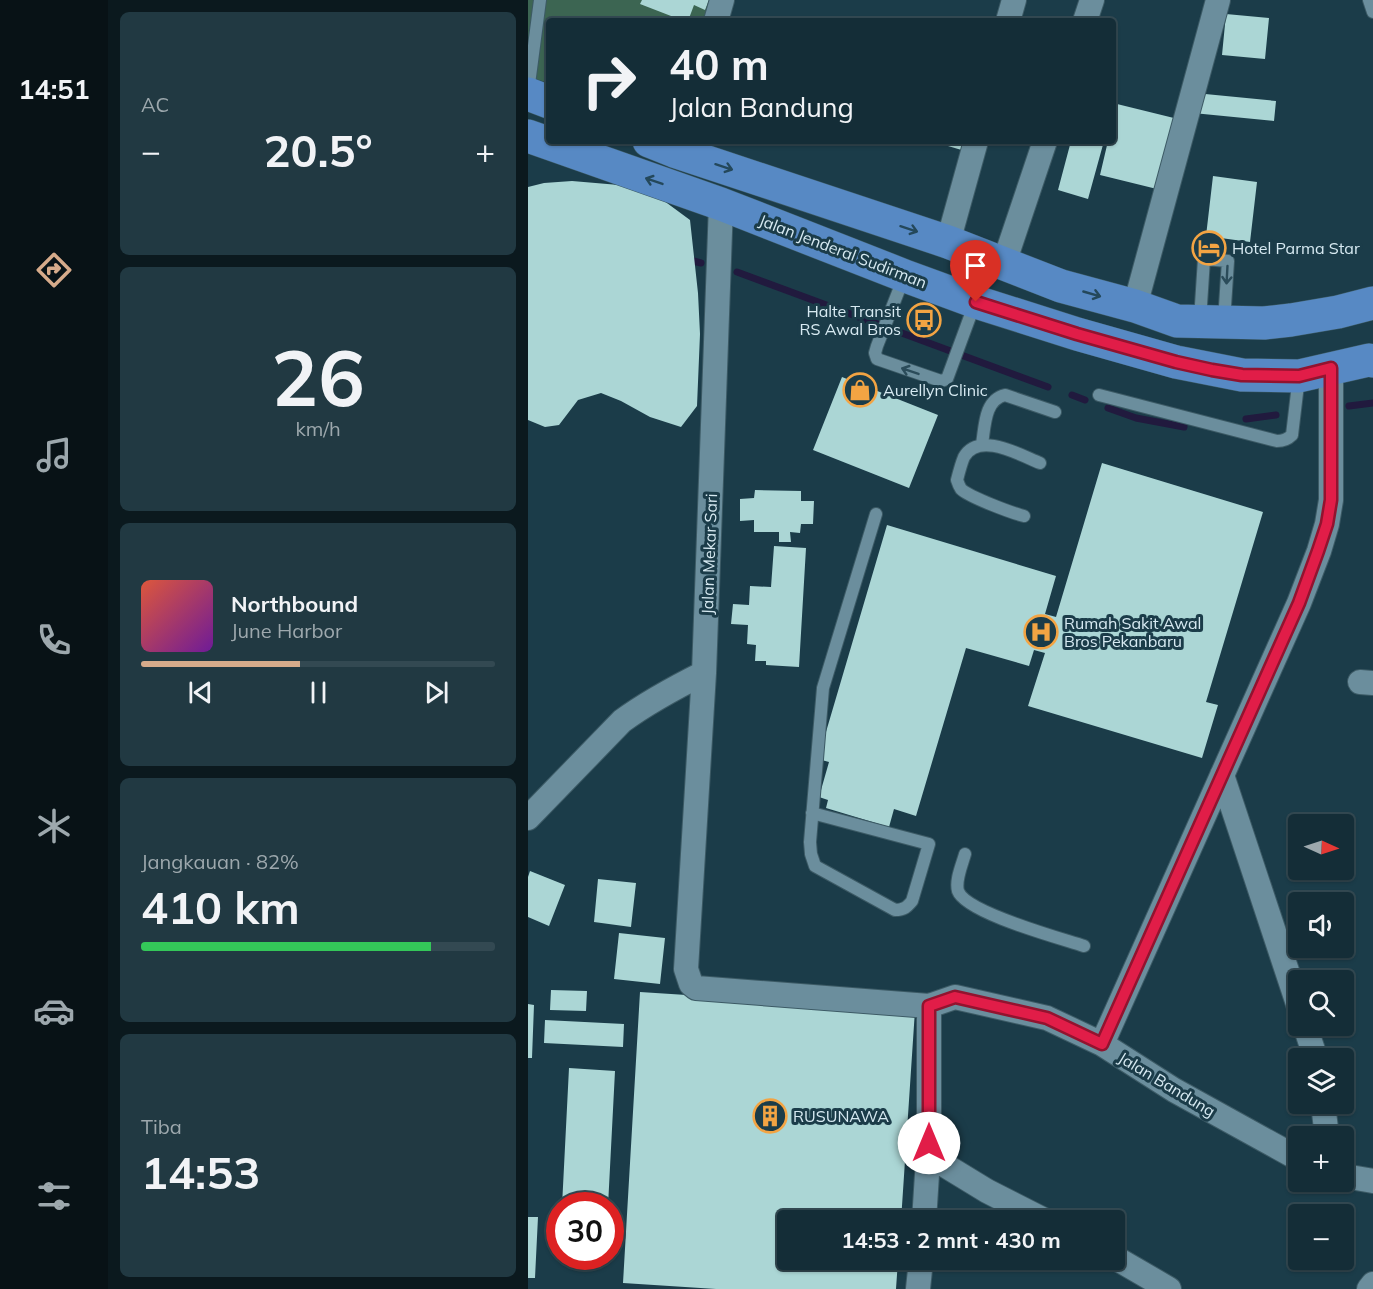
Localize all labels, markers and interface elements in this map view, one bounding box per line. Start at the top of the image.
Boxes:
text: 40 m [669,38,769,91]
icon: right [570,42,648,120]
text: 14:51 [18,72,90,106]
text: Jalan Bandung [669,90,854,124]
text: AC [141,92,169,117]
text: 20.5° [263,122,373,178]
text: − [141,130,161,171]
text: + [475,130,495,171]
one-way arrow [714,163,733,174]
one-way arrow [645,174,664,185]
street label: Jalan Jenderal Sudirman [756,210,930,292]
one-way arrow [899,224,918,235]
hotel icon: Hotel Parma Star [1191,230,1227,266]
place label: Hotel Parma Star [1232,238,1360,258]
pin [950,240,1001,302]
icon: directions [33,249,75,291]
icon: arrive [959,249,992,282]
one-way arrow [1221,265,1232,285]
one-way arrow [1082,289,1101,300]
place label: Halte Transit RS Awal Bros [799,301,901,339]
bus stop icon: Halte Transit RS Awal Bros [906,302,942,338]
text: 26 [271,328,365,426]
one-way arrow [901,364,920,375]
shop icon: Aurellyn Clinic [842,372,878,408]
place label: Aurellyn Clinic [883,380,988,400]
text: km/h [295,416,341,441]
icon: music [33,434,75,476]
street label: Jalan Mekar Sari [697,493,721,615]
text: Northbound [231,590,358,618]
place label: Rumah Sakit Awal Bros Pekanbaru [1064,613,1201,651]
hospital icon: Rumah Sakit Awal Bros Pekanbaru [1023,614,1059,650]
text: June Harbor [231,618,342,643]
icon: phone [33,619,75,661]
icon: previous [184,676,217,709]
icon: pause [302,676,335,709]
icon: next [420,676,453,709]
icon: climate [33,805,75,847]
north arrow [1288,814,1354,880]
map controls [1288,814,1354,1270]
text: Jangkauan · 82% [141,849,299,874]
text: 410 km [141,879,300,935]
button: sound [1288,892,1354,958]
button: search [1288,970,1354,1036]
icon: car [33,990,75,1032]
street label: Jalan Bandung [1115,1047,1219,1121]
button: layers [1288,1048,1354,1114]
building icon: RUSUNAWA [752,1098,788,1134]
place label: RUSUNAWA [793,1106,889,1126]
position arrow [897,1111,961,1175]
text: Tiba [141,1114,182,1139]
button: + [1288,1126,1354,1192]
text: 14:53 [141,1144,260,1200]
icon: filters [33,1175,75,1217]
speed limit sign: 30 [546,1192,624,1270]
button: − [1288,1204,1354,1270]
text: 14:53 · 2 mnt · 430 m [841,1226,1061,1254]

